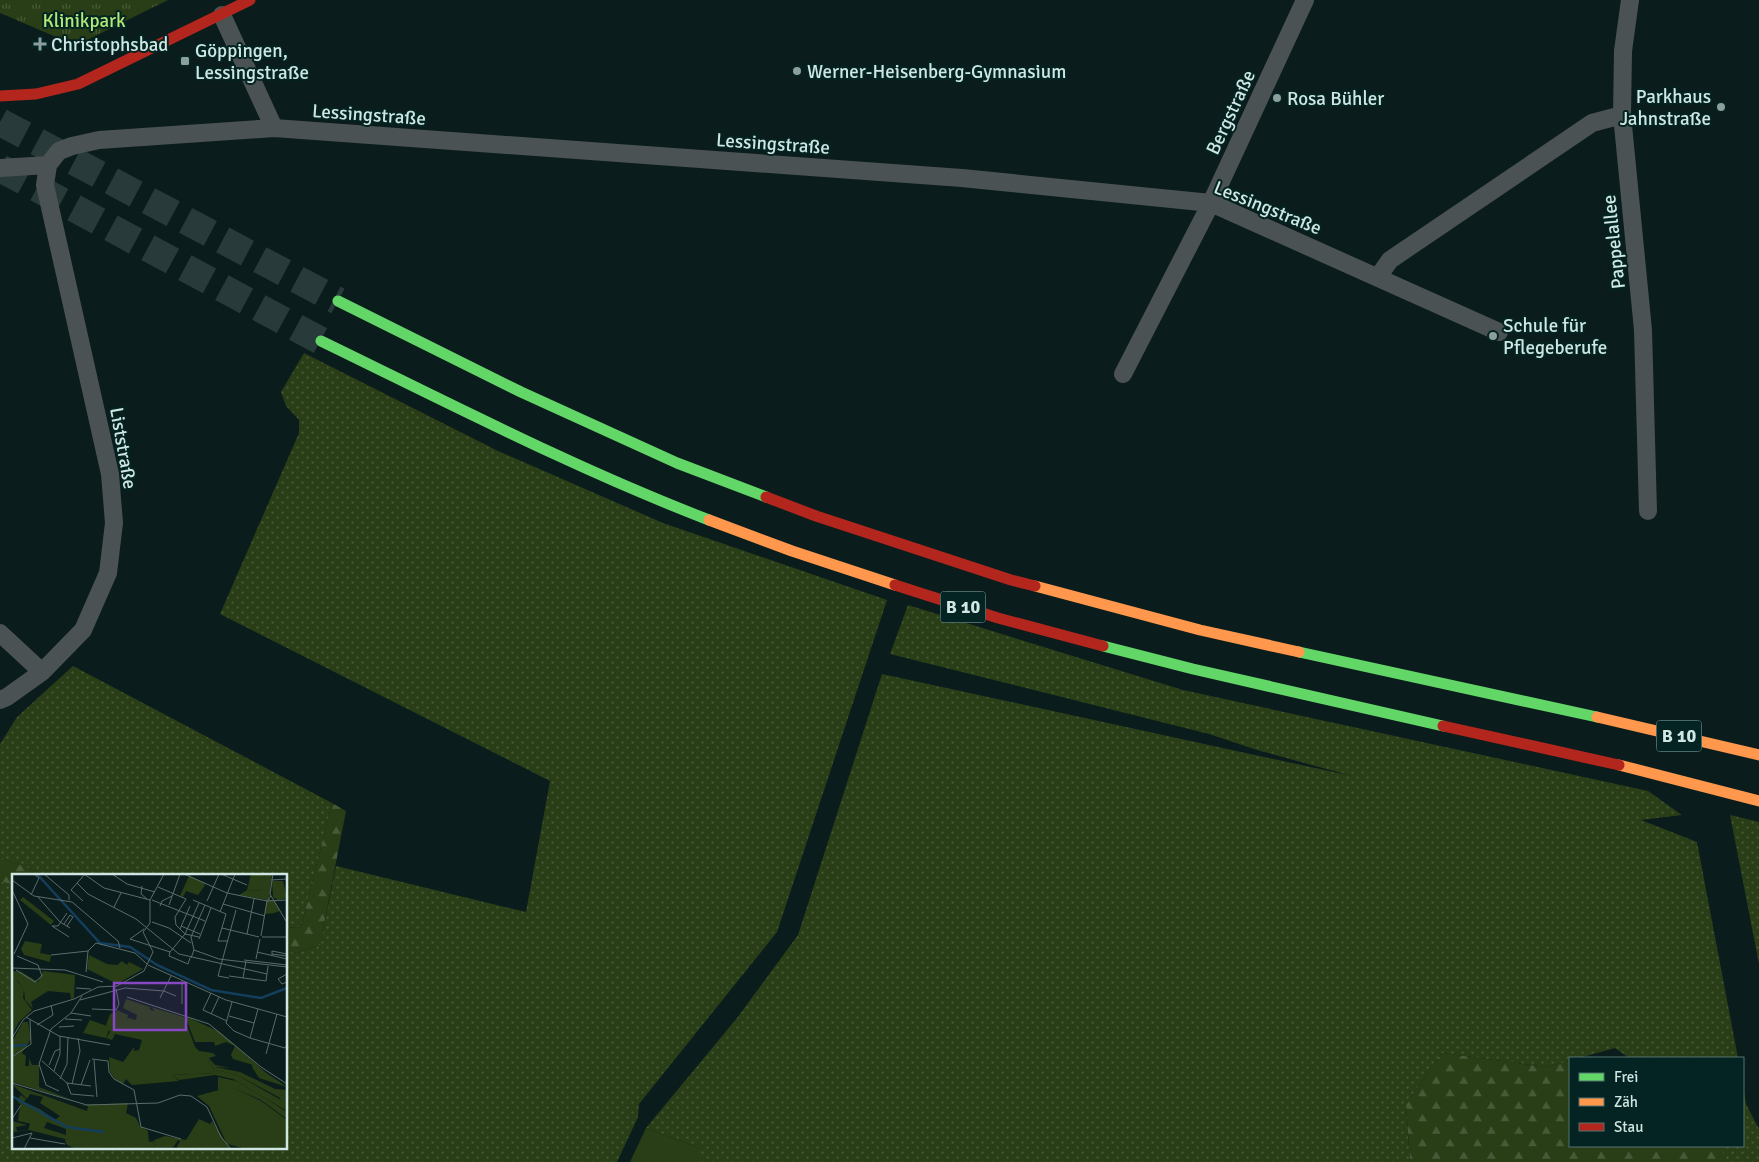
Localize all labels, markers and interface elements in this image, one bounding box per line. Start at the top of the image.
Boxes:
park label: Klinikpark [42,9,126,33]
place label: Christophsbad [51,33,168,57]
marker: Christophsbad [33,37,47,51]
place label: Göppingen, Lessingstraße [195,39,309,85]
marker: Göppingen, Lessingstraße [179,55,191,67]
place label: Werner-Heisenberg-Gymnasium [807,60,1066,84]
marker: Werner-Heisenberg-Gymnasium [791,65,803,77]
street label: Bergstraße [1201,66,1261,159]
place label: Parkhaus Jahnstraße [1620,85,1711,131]
place label: Rosa Bühler [1287,87,1384,111]
marker: Rosa Bühler [1271,92,1283,104]
street label: Lessingstraße [311,99,427,131]
marker: Parkhaus Jahnstraße [1715,101,1727,113]
street label: Lessingstraße [715,128,831,160]
street label: Lessingstraße [1210,175,1325,240]
street label: Pappelallee [1597,194,1631,290]
place label: Schule für Pflegeberufe [1503,314,1607,360]
marker: Schule für Pflegeberufe [1487,330,1499,342]
street label: Liststraße [104,405,142,491]
road number: B 10 [940,592,986,622]
road number: B 10 [1656,720,1702,751]
inset map [12,874,288,1150]
legend [1569,1057,1744,1147]
text: Frei [1614,1068,1638,1086]
text: Zäh [1614,1093,1638,1111]
text: Stau [1614,1118,1643,1136]

